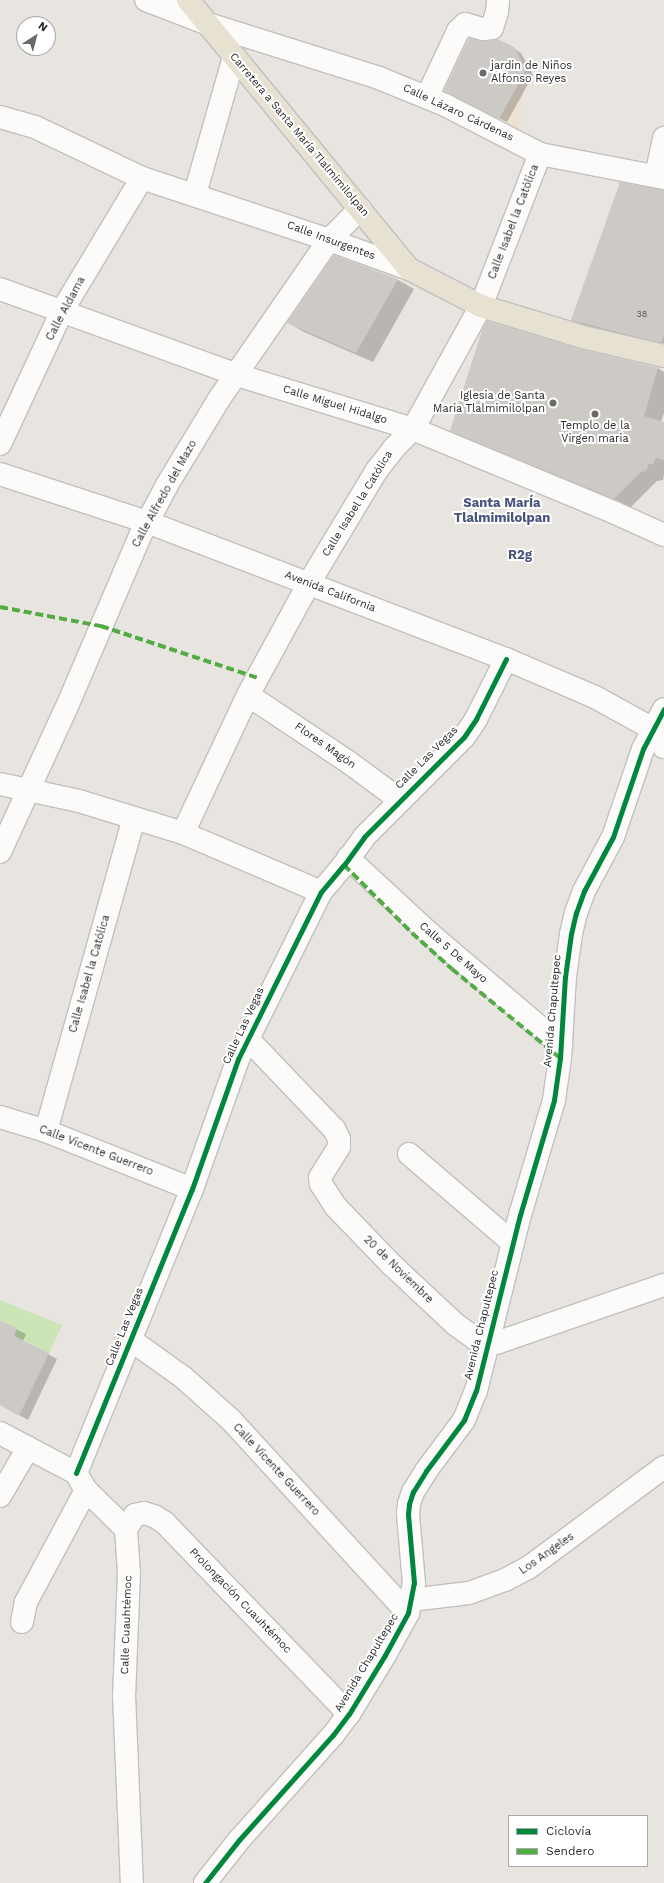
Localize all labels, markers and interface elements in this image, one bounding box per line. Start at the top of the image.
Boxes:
north arrow [16,16,56,56]
text: N [36,19,50,34]
street label: Carretera a Santa María Tlalmimilolpan [226,50,372,220]
place label: jardin de Niños Alfonso Reyes [491,60,572,86]
marker: jardin de Niños Alfonso Reyes [478,68,488,78]
street label: Calle Lázaro Cárdenas [401,82,515,144]
street label: Calle Isabel la Católica [486,162,542,282]
street label: Calle Insurgentes [285,219,377,263]
street label: Calle Aldama [43,275,89,343]
house number: 38 [637,309,647,319]
street label: Calle Miguel Hidalgo [281,383,389,427]
place label: Iglesia de Santa Maria Tlalmimilolpan [433,390,545,416]
marker: Iglesia de Santa Maria Tlalmimilolpan [548,398,558,408]
marker: Templo de la Virgen maria [590,409,600,419]
place label: Templo de la Virgen maria [560,420,630,446]
street label: Calle Alfredo del Mazo [130,438,200,550]
street label: Calle Isabel la Católica [320,448,396,560]
district label: Santa MarÍa Tlalmimilolpan [454,496,550,527]
district label: R2g [508,547,532,563]
street label: Avenida California [282,568,378,616]
street label: Flores Magón [292,720,358,772]
street label: Calle Las Vegas [393,724,461,792]
street label: Calle Isabel la Católica [67,913,113,1035]
street label: Calle 5 De Mayo [416,920,490,986]
street label: Avenida Chapultepec [541,954,565,1068]
street label: Calle Las Vegas [220,985,268,1067]
street label: Calle Vicente Guerrero [37,1123,155,1179]
street label: 20 de Noviembre [360,1233,436,1307]
street label: Avenida Chapultepec [462,1268,502,1382]
street label: Calle Las Vegas [103,1286,147,1368]
street label: Calle Vicente Guerrero [230,1421,322,1519]
street label: Los Angeles [517,1530,577,1578]
street label: Prolongación Cuauhtémoc [186,1546,294,1656]
street label: Calle Cuauhtémoc [119,1575,135,1675]
street label: Avenida Chapultepec [332,1611,402,1715]
legend [508,1815,648,1867]
text: Ciclovía [546,1824,591,1838]
text: Sendero [546,1844,594,1858]

